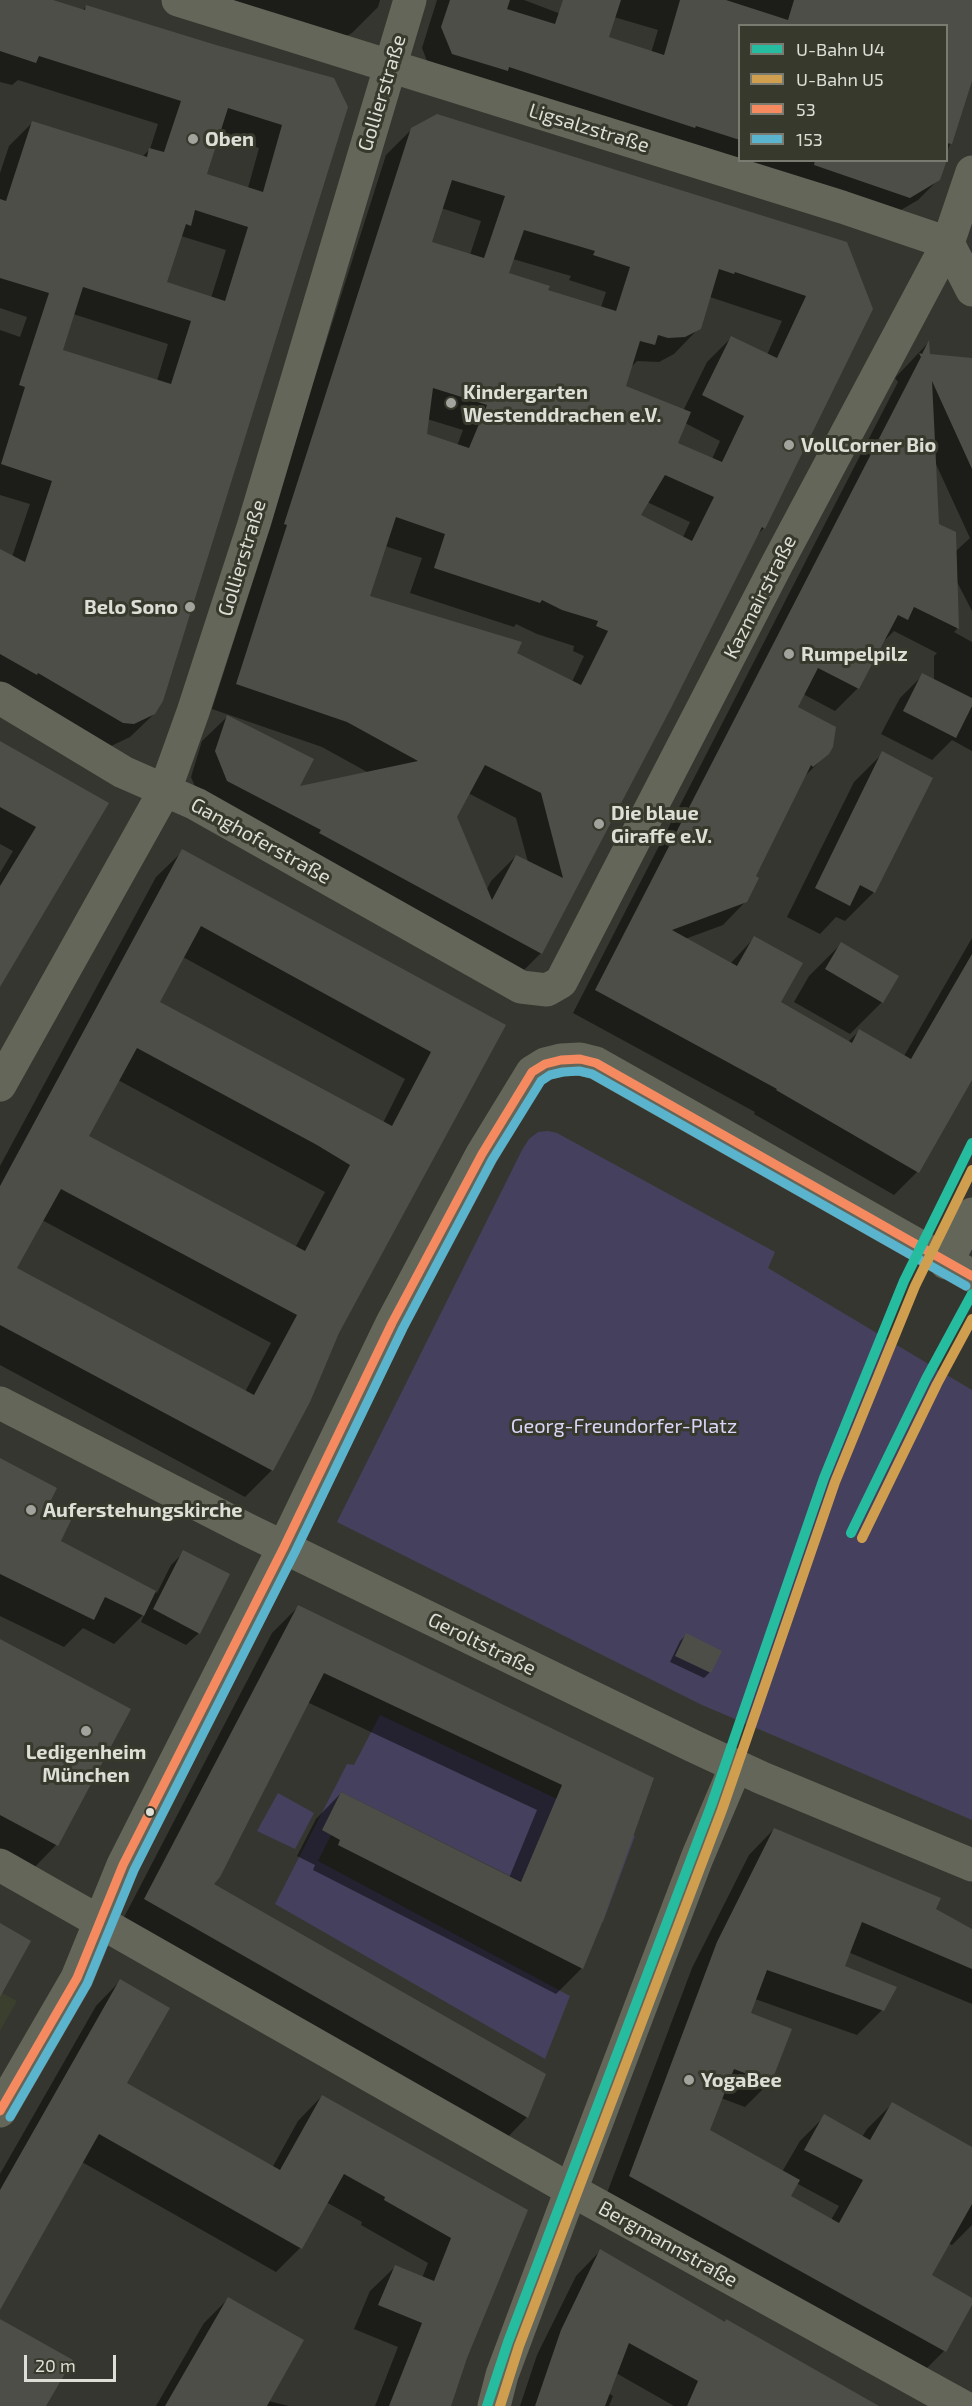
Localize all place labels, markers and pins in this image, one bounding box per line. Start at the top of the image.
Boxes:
place label: Oben [205,127,254,151]
marker: Oben [186,132,200,146]
place label: Kindergarten Westenddrachen e.V. [463,380,661,427]
marker: Kindergarten Westenddrachen e.V. [444,396,458,410]
place label: VollCorner Bio [801,433,936,457]
marker: VollCorner Bio [782,438,796,452]
place label: Belo Sono [84,595,178,619]
marker: Belo Sono [183,600,197,614]
place label: Rumpelpilz [801,642,908,666]
marker: Rumpelpilz [782,647,796,661]
place label: Die blaue Giraffe e.V. [611,801,712,848]
marker: Die blaue Giraffe e.V. [592,817,606,831]
place label: Auferstehungskirche [43,1498,242,1522]
marker: Auferstehungskirche [24,1503,38,1517]
marker: Ledigenheim München [79,1724,93,1738]
place label: Ledigenheim München [26,1740,146,1787]
unlabelled marker [144,1806,156,1818]
place label: YogaBee [701,2068,782,2092]
marker: YogaBee [682,2073,696,2087]

